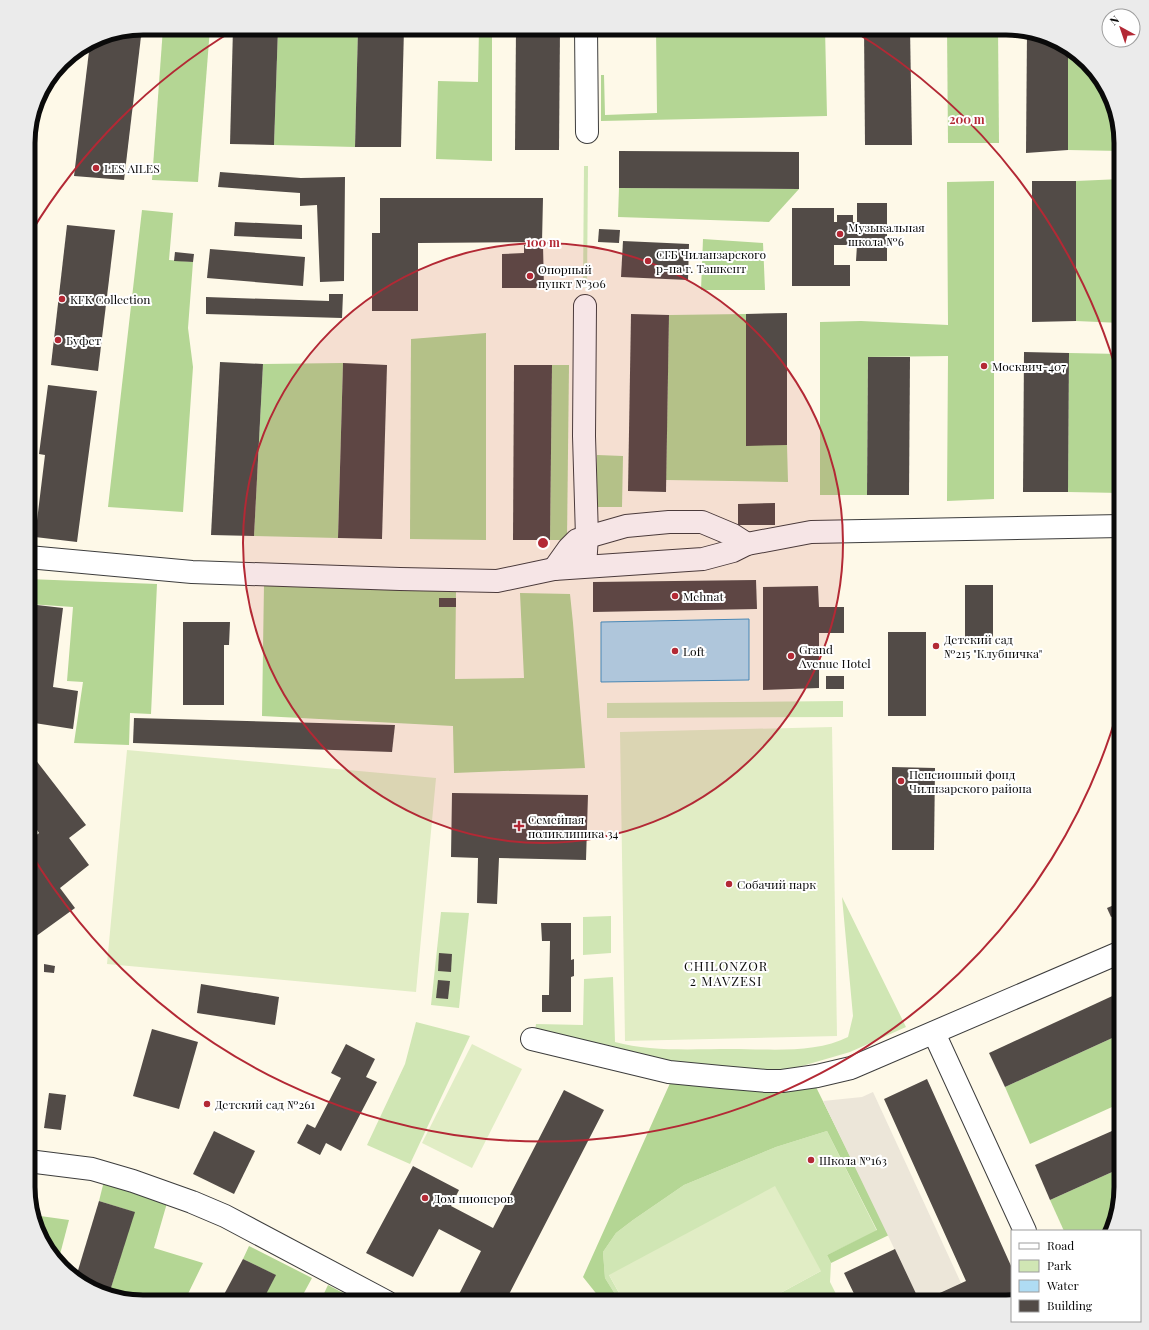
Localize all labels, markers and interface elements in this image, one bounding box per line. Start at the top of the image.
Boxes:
north arrow [1101,8,1141,48]
text: N [1106,12,1122,28]
text: 200 m [949,111,985,127]
place label: LES AILES [104,160,160,176]
marker: LES AILES [91,163,101,173]
place label: Mузыкальная школа №6 [848,219,925,249]
marker: Mузыкальная школа №6 [835,229,845,239]
text: 100 m [526,234,560,250]
place label: СГБ Чиланзарского р-на г. Ташкент [656,246,767,276]
marker: СГБ Чиланзарского р-на г. Ташкент [643,256,653,266]
place label: Опорный пункт №306 [538,261,606,291]
marker: Опорный пункт №306 [525,271,535,281]
place label: KFK Collection [70,291,150,307]
marker: KFK Collection [57,294,67,304]
place label: Буфет [66,332,102,348]
marker: Буфет [53,335,63,345]
place label: Москвич-407 [992,358,1066,374]
marker: Москвич-407 [979,361,989,371]
centre of rings [536,536,550,550]
place label: Mehnat [683,588,725,604]
marker: Mehnat [670,591,680,601]
place label: Детский сад №215 "Клубничка" [944,631,1042,661]
place label: Grand Avenue Hotel [798,641,871,671]
marker: Детский сад №215 "Клубничка" [931,641,941,651]
place label: Loft [683,643,706,659]
marker: Loft [670,646,680,656]
marker: Grand Avenue Hotel [786,651,796,661]
place label: Пенсионный фонд Чилнзарского района [909,766,1032,796]
marker: Пенсионный фонд Чилнзарского района [896,776,906,786]
place label: Семейная поликлиника 34 [528,811,619,841]
marker: Семейная поликлиника 34 [513,820,525,832]
place label: Собачий парк [737,876,816,892]
marker: Собачий парк [724,879,734,889]
district label: CHILONZOR 2 MAVZESI [684,957,768,989]
place label: Детский сад №261 [215,1096,315,1112]
marker: Детский сад №261 [202,1099,212,1109]
place label: Школа №163 [819,1152,887,1168]
marker: Школа №163 [806,1155,816,1165]
place label: Дом пионеров [433,1190,514,1206]
marker: Дом пионеров [420,1193,430,1203]
legend [1011,1230,1141,1322]
text: Road [1047,1237,1074,1253]
text: Park [1047,1257,1072,1273]
text: Water [1046,1277,1080,1293]
text: Building [1047,1297,1093,1313]

